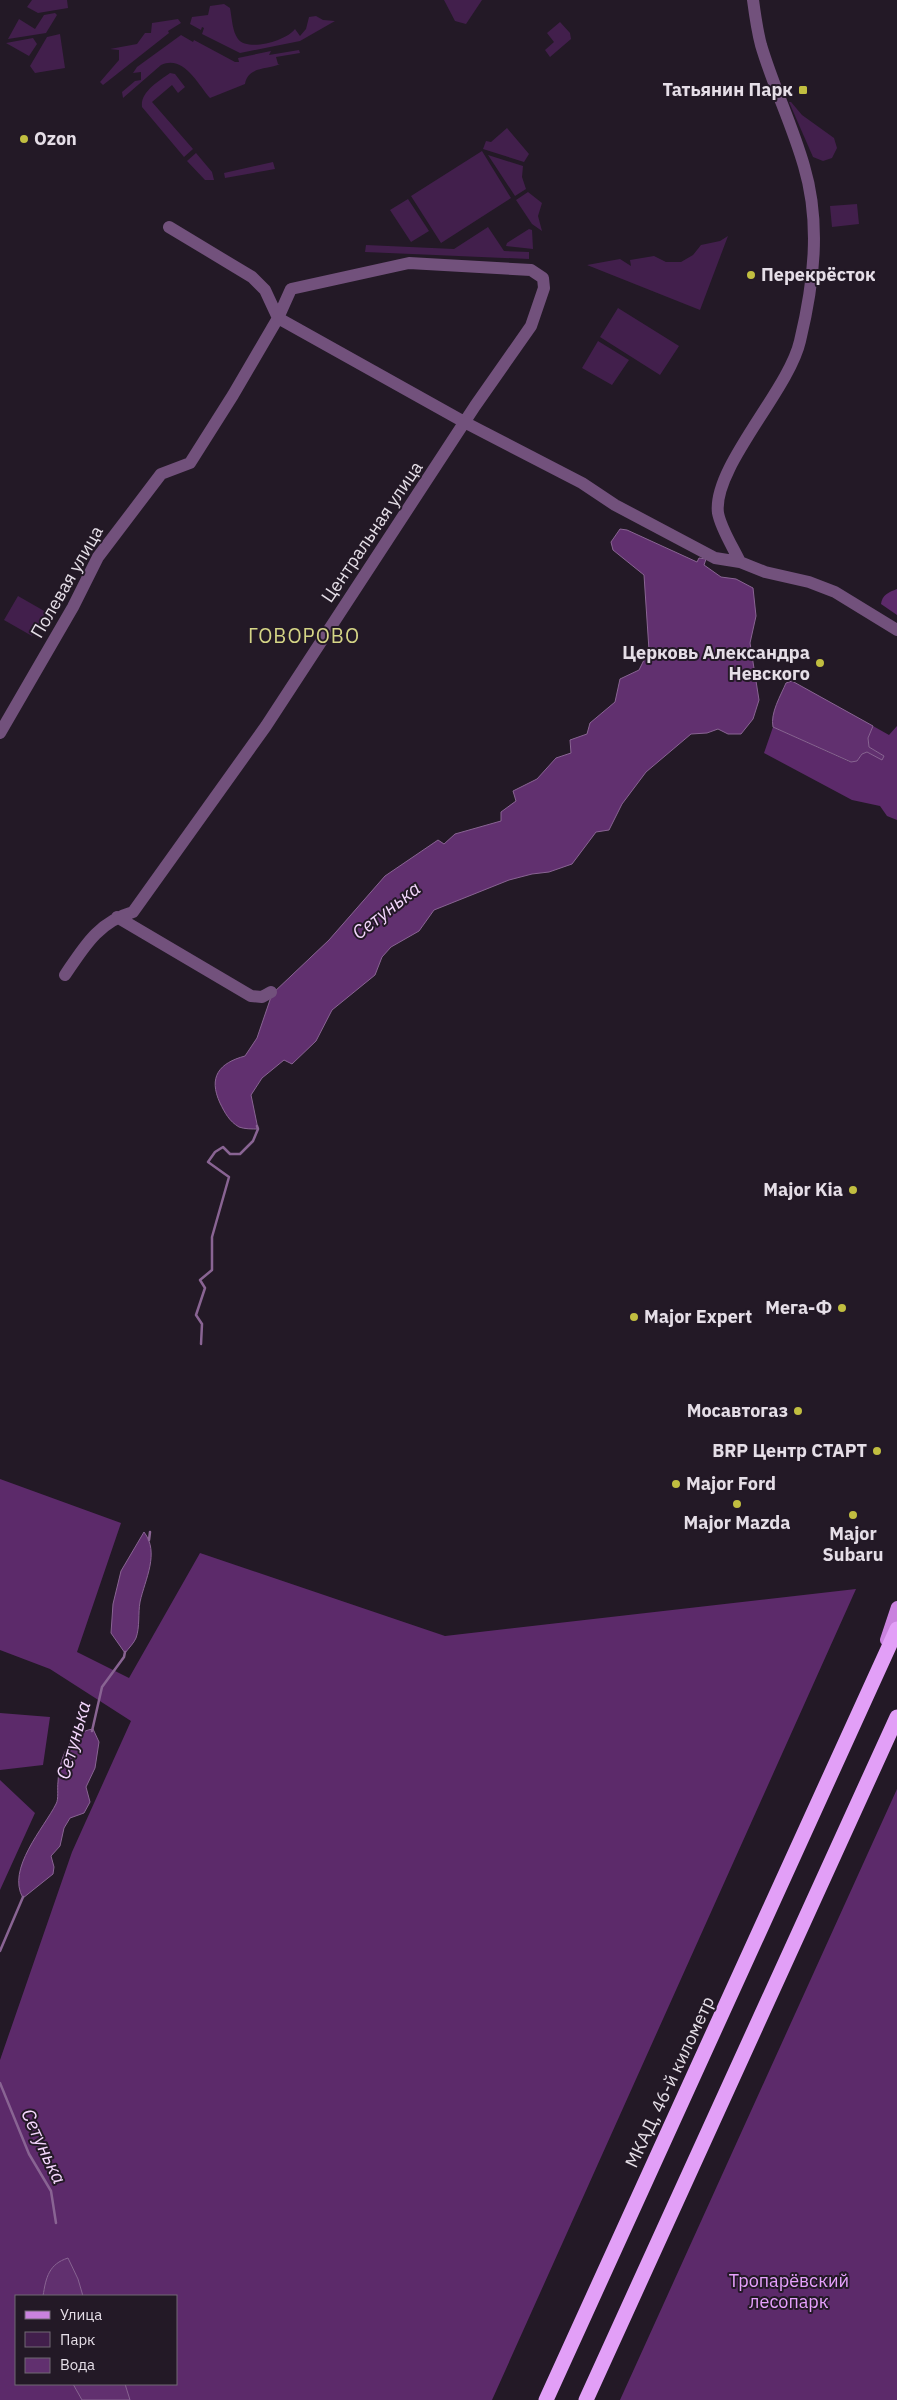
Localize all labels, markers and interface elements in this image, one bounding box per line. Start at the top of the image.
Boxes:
place label: Татьянин Парк [662,78,793,101]
marker: Татьянин Парк [797,84,809,96]
place label: Ozon [34,127,77,150]
marker: Ozon [18,133,30,145]
place label: Перекрёсток [761,263,876,286]
marker: Перекрёсток [745,269,757,281]
street label: Центральная улица [316,456,428,607]
street label: Полевая улица [25,521,108,642]
district label: ГОВОРОВО [248,622,360,649]
place label: Церковь Александра Невского [622,641,810,685]
marker: Церковь Александра Невского [814,657,826,669]
water label: Сетунька [347,876,425,944]
place label: Major Kia [763,1178,843,1201]
marker: Major Kia [847,1184,859,1196]
place label: Мега-Ф [765,1296,832,1319]
marker: Мега-Ф [836,1302,848,1314]
place label: Major Expert [644,1305,752,1328]
marker: Major Expert [628,1311,640,1323]
place label: Мосавтогаз [687,1399,788,1422]
marker: Мосавтогаз [792,1405,804,1417]
place label: BRP Центр СТАРТ [712,1439,867,1462]
marker: BRP Центр СТАРТ [871,1445,883,1457]
place label: Major Ford [686,1472,776,1495]
marker: Major Ford [670,1478,682,1490]
marker: Major Mazda [731,1498,743,1510]
marker: Major Subaru [847,1509,859,1521]
place label: Major Mazda [683,1511,791,1534]
place label: Major Subaru [822,1522,884,1566]
water label: Сетунька [50,1698,96,1782]
street label: МКАД, 46-й километр [620,1993,719,2171]
water label: Сетунька [16,2105,72,2187]
park label: Тропарёвский лесопарк [729,2269,849,2313]
legend [15,2295,178,2385]
text: Улица [60,2305,102,2324]
text: Парк [60,2330,95,2349]
text: Вода [60,2355,95,2374]

